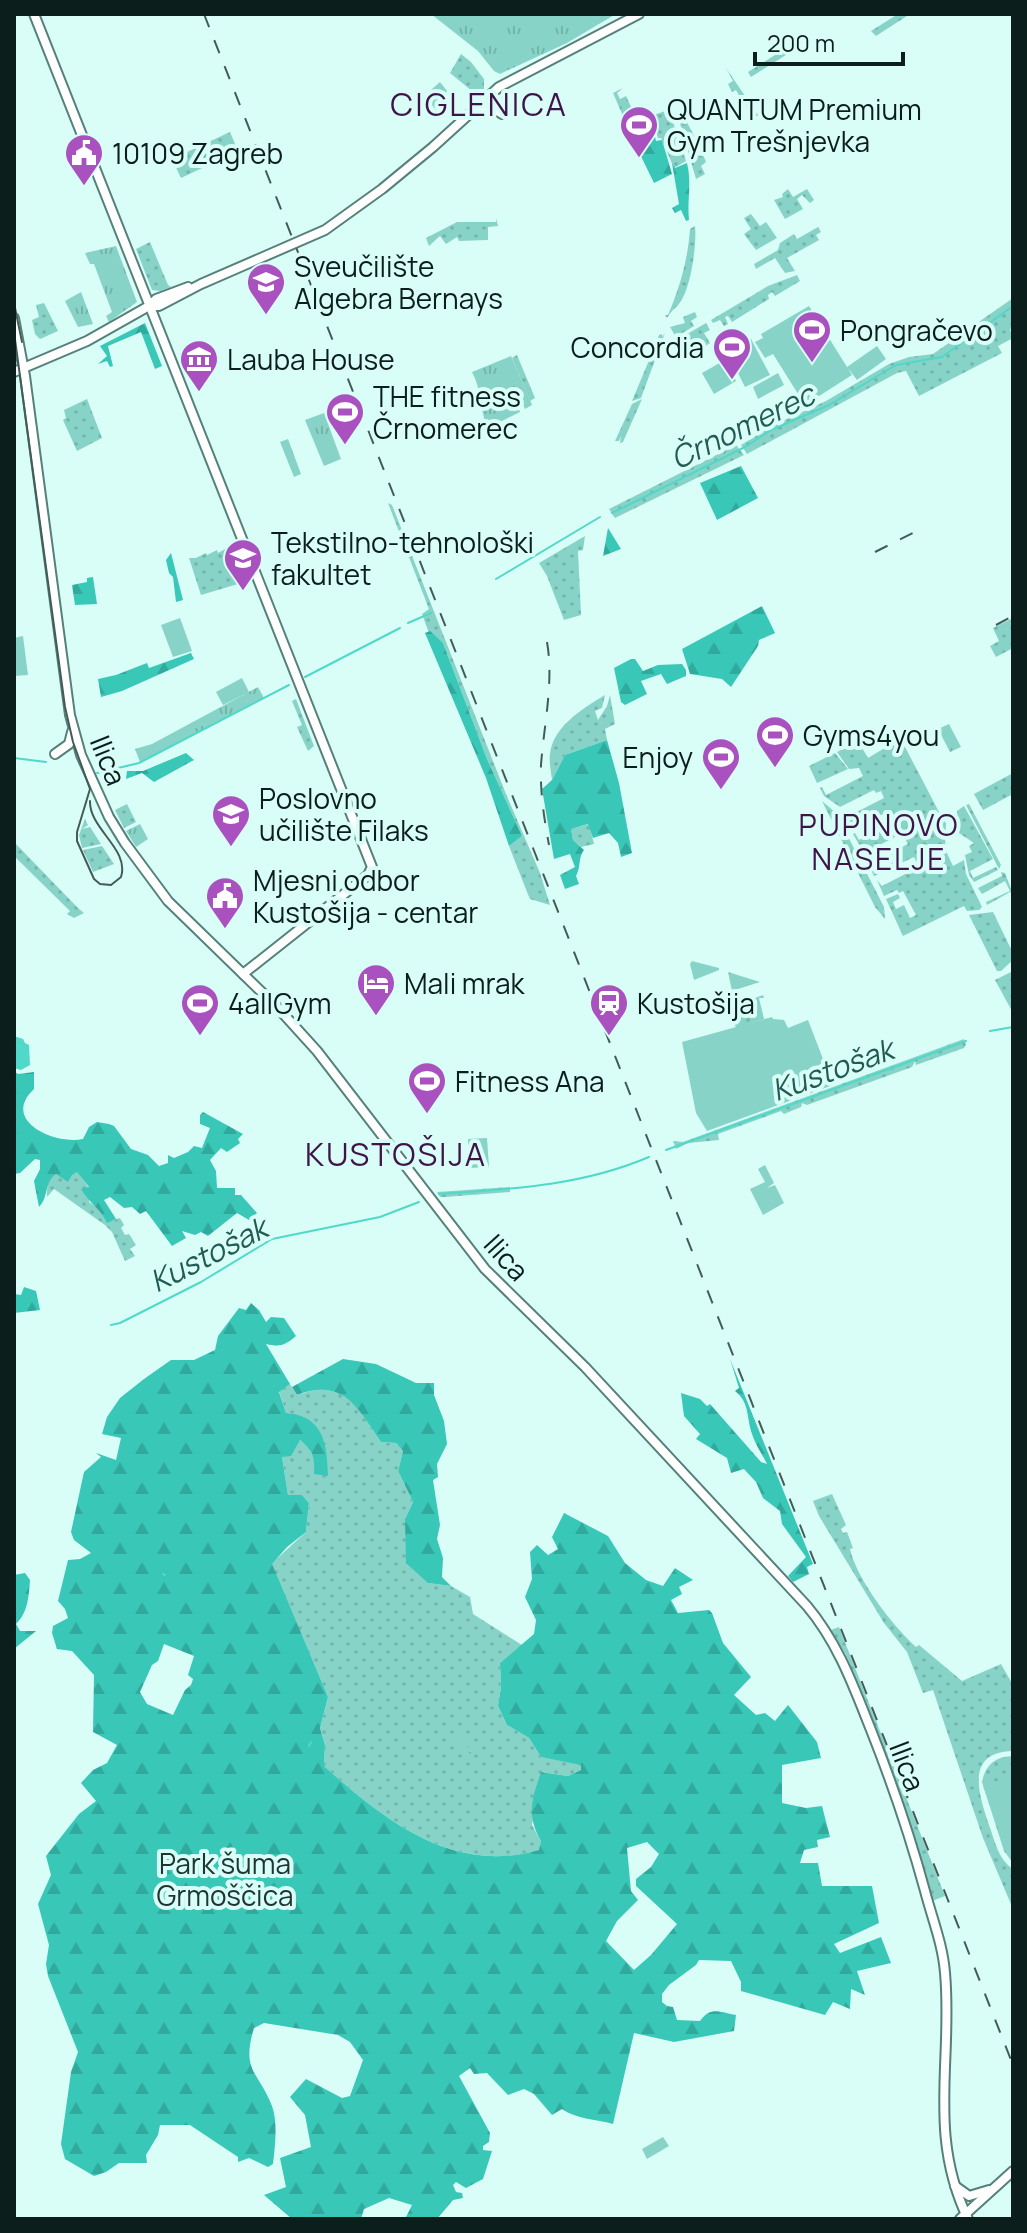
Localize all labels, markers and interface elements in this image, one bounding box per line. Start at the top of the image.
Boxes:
scale bar [755,16,903,66]
text: 200 m [767,26,835,59]
district label: CIGLENICA [390,82,568,126]
place label: QUANTUM Premium Gym Trešnjevka [667,90,922,160]
sports icon: QUANTUM Premium Gym Trešnjevka [618,104,660,159]
public building icon: 10109 Zagreb [63,132,105,187]
place label: 10109 Zagreb [112,134,283,172]
place label: Sveučilište Algebra Bernays [294,247,503,317]
school or university icon: Sveučilište Algebra Bernays [245,261,287,316]
sports icon: Pongračevo [791,309,833,364]
place label: Pongračevo [840,311,993,349]
sports icon: Concordia [711,326,753,381]
place label: Concordia [571,328,704,366]
museum icon: Lauba House [178,338,220,393]
place label: Lauba House [227,340,395,378]
water label: Črnomerec [663,372,823,478]
place label: THE fitness Črnomerec [373,377,521,447]
sports icon: THE fitness Črnomerec [324,391,366,446]
place label: Tekstilno-tehnološki fakultet [271,523,534,593]
school or university icon: Tekstilno-tehnološki fakultet [222,537,264,592]
sports icon: Gyms4you [754,714,796,769]
place label: Gyms4you [803,716,939,754]
street label: Ilica [82,729,136,791]
sports icon: Enjoy [700,736,742,791]
place label: Enjoy [623,738,693,776]
place label: Poslovno učilište Filaks [259,779,429,849]
school or university icon: Poslovno učilište Filaks [210,793,252,848]
district label: PUPINOVO NASELJE [799,804,959,879]
place label: Mjesni odbor Kustošija - centar [253,861,478,931]
public building icon: Mjesni odbor Kustošija - centar [204,875,246,930]
hotel icon: Mali mrak [355,962,397,1017]
place label: Mali mrak [404,964,526,1002]
sports icon: 4allGym [179,982,221,1037]
station icon: Kustošija [588,982,630,1037]
place label: 4allGym [228,984,331,1022]
place label: Kustošija [637,984,755,1022]
water label: Kustošak [765,1027,902,1110]
sports icon: Fitness Ana [406,1060,448,1115]
place label: Fitness Ana [455,1062,605,1100]
district label: KUSTOŠIJA [305,1132,487,1176]
water label: Kustošak [142,1205,277,1301]
street label: Ilica [476,1225,538,1289]
street label: Ilica [881,1736,935,1796]
park label: Park šuma Grmoščica [156,1844,294,1914]

